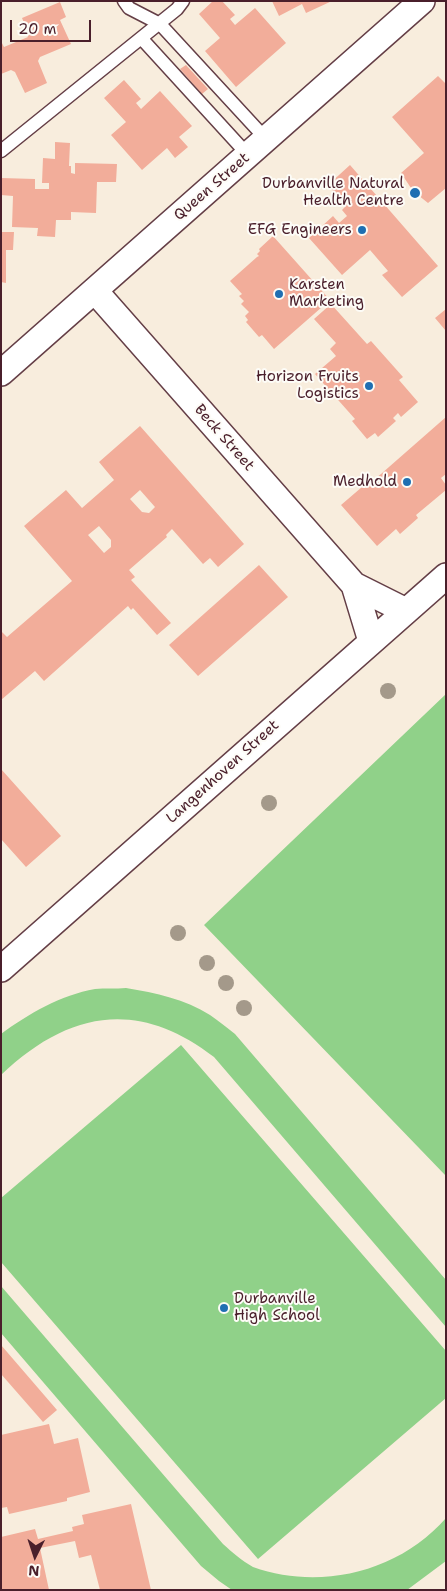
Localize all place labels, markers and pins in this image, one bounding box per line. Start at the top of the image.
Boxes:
place label: Durbanville Natural Health Centre [262,175,404,210]
marker: Durbanville Natural Health Centre [408,186,422,200]
place label: EFG Engineers [248,221,352,239]
marker: EFG Engineers [356,224,368,236]
place label: Karsten Marketing [289,276,364,311]
marker: Karsten Marketing [273,288,285,300]
place label: Horizon Fruits Logistics [256,368,359,403]
marker: Horizon Fruits Logistics [363,380,375,392]
place label: Medhold [333,473,397,491]
marker: Medhold [401,476,413,488]
place label: Durbanville High School [234,1290,320,1325]
marker: Durbanville High School [218,1302,230,1314]

